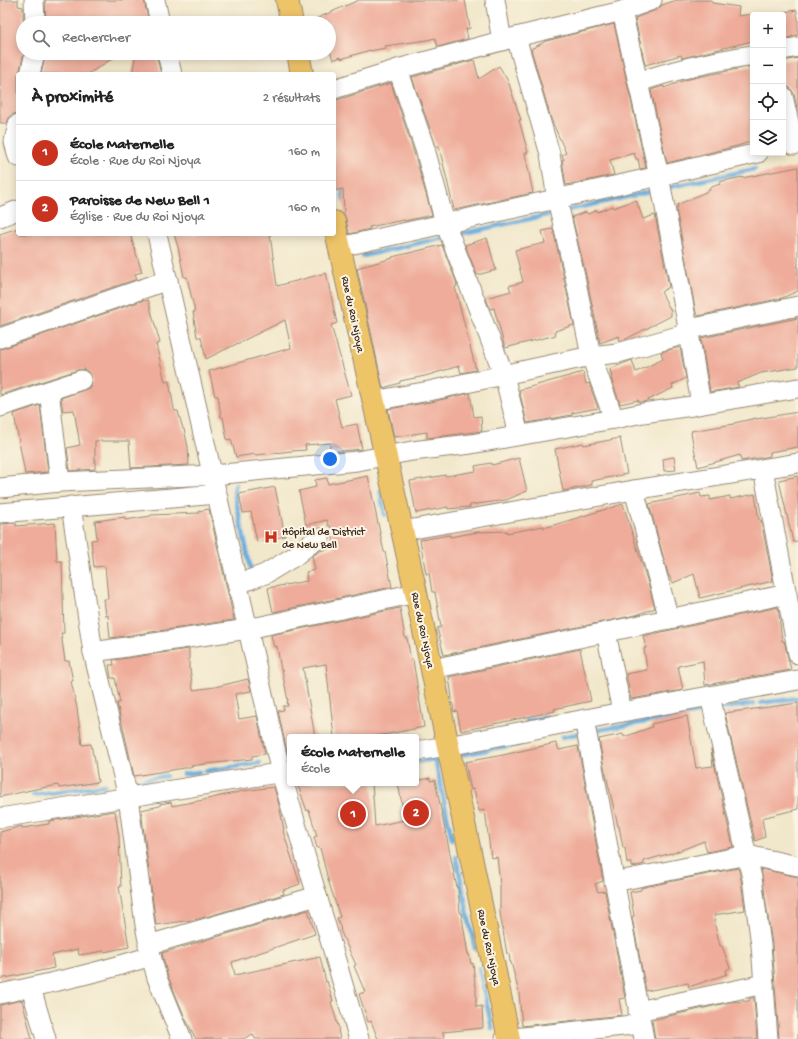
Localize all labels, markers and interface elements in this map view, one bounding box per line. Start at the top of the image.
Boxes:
map controls [750,12,786,156]
button: + [750,12,786,48]
search box [16,16,336,60]
icon: search [30,27,52,49]
text: Rechercher [62,29,130,47]
button: − [750,48,786,84]
button: locate [750,84,786,120]
text: À proximité [32,88,113,108]
text: 2 résultats [263,91,320,106]
button: layers [750,120,786,156]
text: École Maternelle [70,136,174,154]
text: 1 [42,145,48,160]
text: 160 m [288,145,320,160]
text: École · Rue du Roi Njoya [70,154,201,169]
text: Paroisse de New Bell 1 [70,192,210,210]
text: 2 [42,201,48,216]
text: 160 m [288,201,320,216]
text: Église · Rue du Roi Njoya [70,210,205,225]
street label: Rue du Roi Njoya [338,275,366,354]
your location [320,449,340,469]
place label: Hôpital de District de New Bell [282,527,366,552]
hospital icon: Hôpital de District de New Bell [263,529,279,545]
street label: Rue du Roi Njoya [408,591,436,670]
popup [287,734,419,786]
text: École Maternelle [301,744,405,762]
text: École [301,762,330,777]
pin: 2 [403,798,429,828]
pin: 1 [340,799,366,829]
street label: Rue du Roi Njoya [474,908,502,987]

